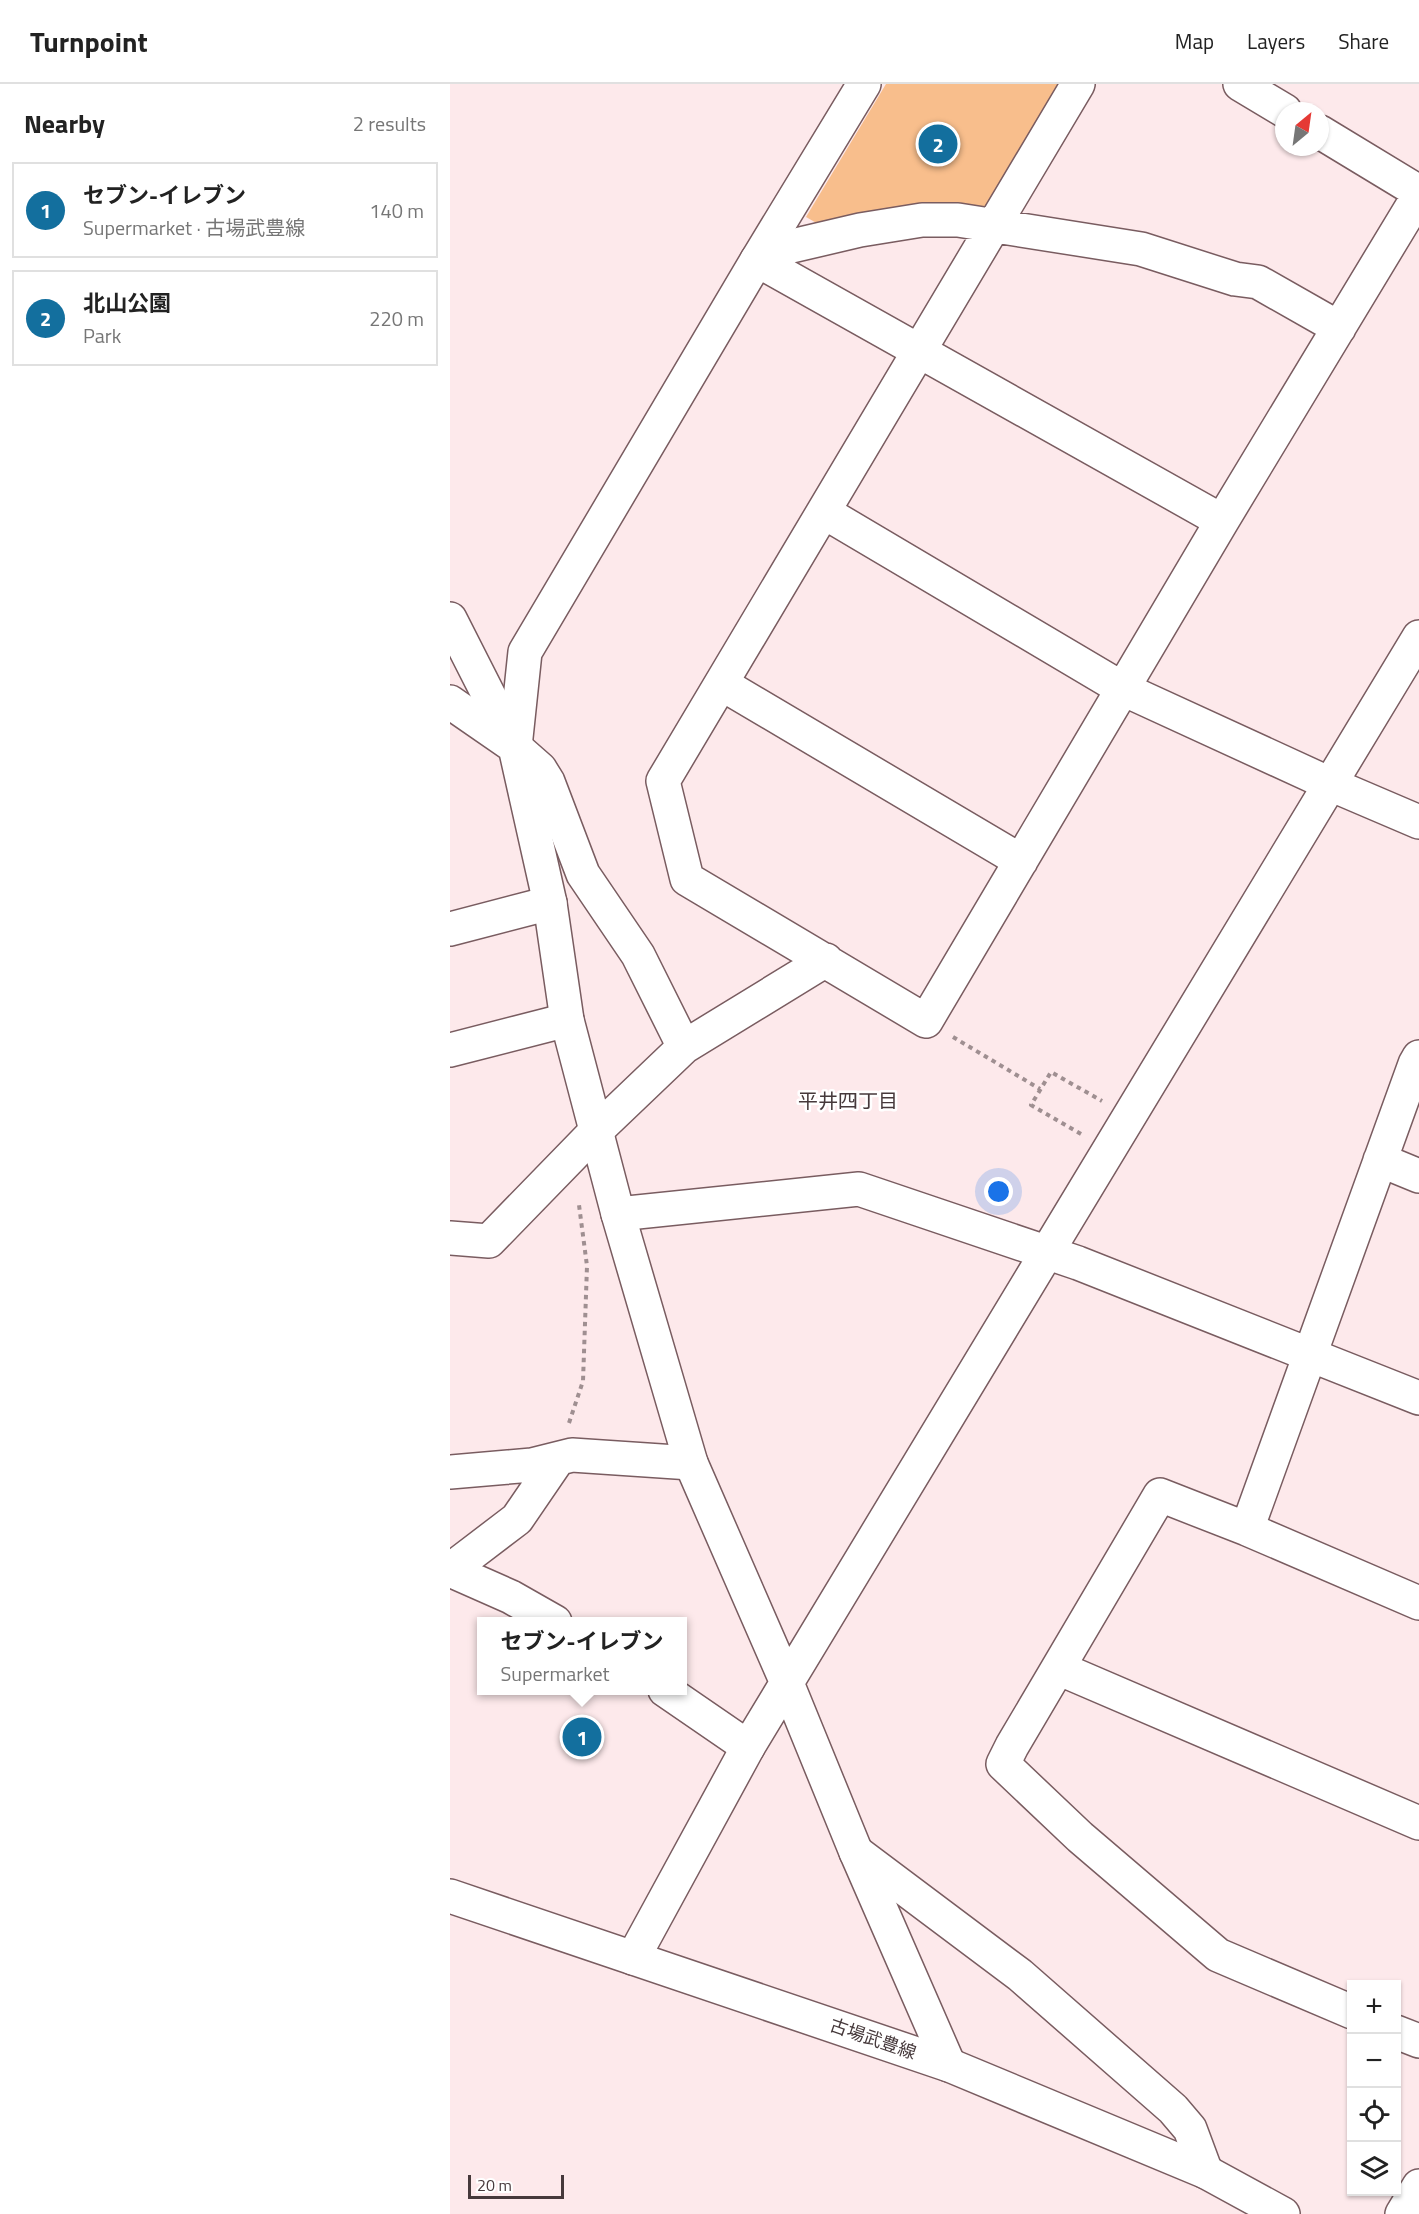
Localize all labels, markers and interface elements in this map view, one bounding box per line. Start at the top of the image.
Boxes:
text: Turnpoint [30,20,148,63]
text: Map [1175,25,1214,57]
text: Layers [1247,25,1305,57]
text: Share [1338,25,1389,57]
north arrow [1275,102,1329,156]
text: Nearby [24,104,105,143]
text: 2 results [353,108,426,139]
pin: 2 [918,122,958,166]
text: セブン-イレブン [83,178,246,212]
text: 1 [40,195,51,226]
text: 140 m [369,195,424,226]
text: Supermarket · 古場武豊線 [83,212,305,243]
text: 北山公園 [83,286,171,320]
text: 2 [40,303,51,334]
text: 220 m [369,303,424,334]
text: Park [83,320,121,351]
district label: 平井四丁目 [798,1085,898,1116]
your location [984,1177,1013,1206]
popup [477,1617,687,1695]
text: セブン-イレブン [501,1624,663,1658]
text: Supermarket [501,1658,610,1689]
pin: 1 [562,1714,602,1760]
map controls [1347,1980,1401,2196]
button: + [1347,1980,1401,2034]
street label: 古場武豊線 [826,2011,920,2066]
button: − [1347,2034,1401,2088]
button: locate [1347,2088,1401,2142]
button: layers [1347,2142,1401,2196]
scale bar [468,2172,564,2200]
text: 20 m [477,2173,512,2197]

